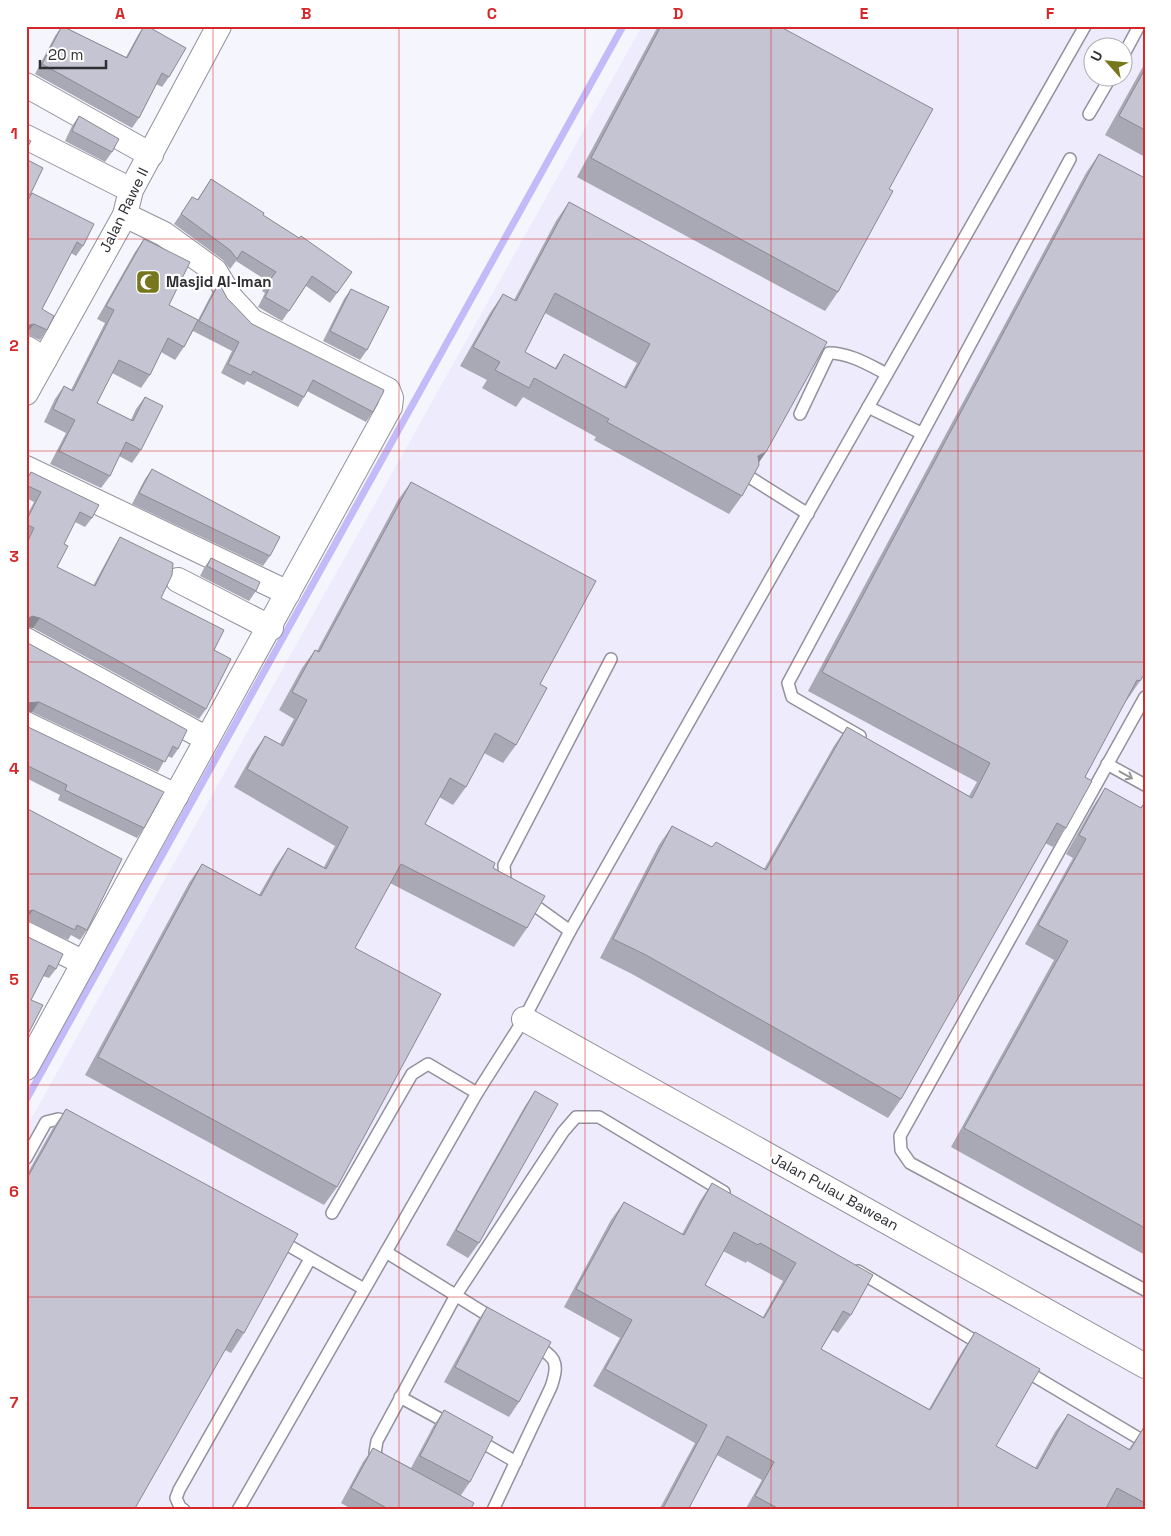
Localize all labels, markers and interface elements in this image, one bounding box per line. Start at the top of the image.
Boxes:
text: A [115,3,125,24]
text: B [301,3,311,24]
text: C [487,3,497,24]
text: D [673,3,683,24]
text: E [860,3,869,24]
text: F [1046,3,1055,24]
scale bar [40,38,106,70]
north arrow [1084,38,1134,88]
text: 20 m [48,45,83,64]
text: U [1086,48,1107,64]
text: 1 [10,123,18,144]
street label: Jalan Rawe II [95,164,152,255]
mosque icon: Masjid Al-Iman [135,269,161,295]
place label: Masjid Al-Iman [166,272,272,291]
text: 2 [9,335,19,356]
text: 3 [9,546,19,567]
text: 4 [9,758,19,779]
one-way arrow [1118,770,1133,780]
text: 5 [9,969,19,990]
street label: Jalan Pulau Bawean [768,1149,902,1234]
text: 6 [9,1181,19,1202]
text: 7 [10,1392,19,1413]

